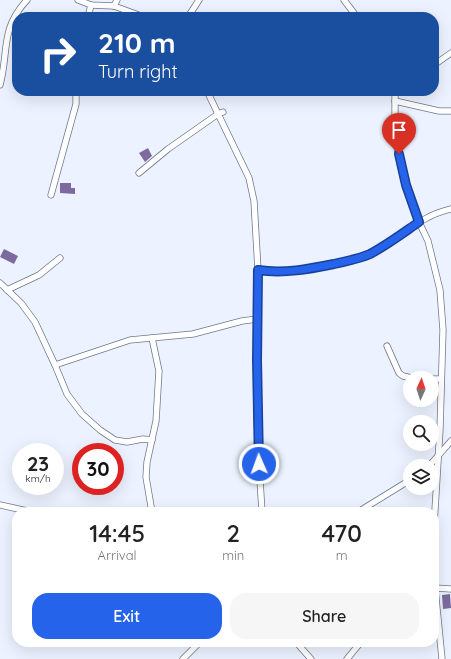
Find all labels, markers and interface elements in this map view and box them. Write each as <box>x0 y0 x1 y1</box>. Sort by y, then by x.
text: 210 m <box>98 25 176 60</box>
icon: right <box>32 28 84 80</box>
text: Turn right <box>98 60 178 83</box>
pin <box>382 113 416 154</box>
icon: arrive <box>388 119 410 141</box>
north arrow <box>403 371 439 407</box>
map controls <box>403 371 439 495</box>
button: search <box>403 415 439 451</box>
speed limit sign: 30 <box>72 443 124 495</box>
position arrow <box>238 443 280 485</box>
text: 23 <box>27 451 49 476</box>
button: layers <box>403 459 439 495</box>
text: km/h <box>25 472 51 485</box>
text: 14:45 <box>89 518 145 548</box>
text: 2 <box>226 518 240 548</box>
text: 470 <box>321 518 362 548</box>
text: Arrival <box>98 547 137 563</box>
text: min <box>222 547 244 563</box>
text: m <box>336 547 348 563</box>
button: Exit <box>32 593 222 639</box>
button: Share <box>230 593 419 639</box>

